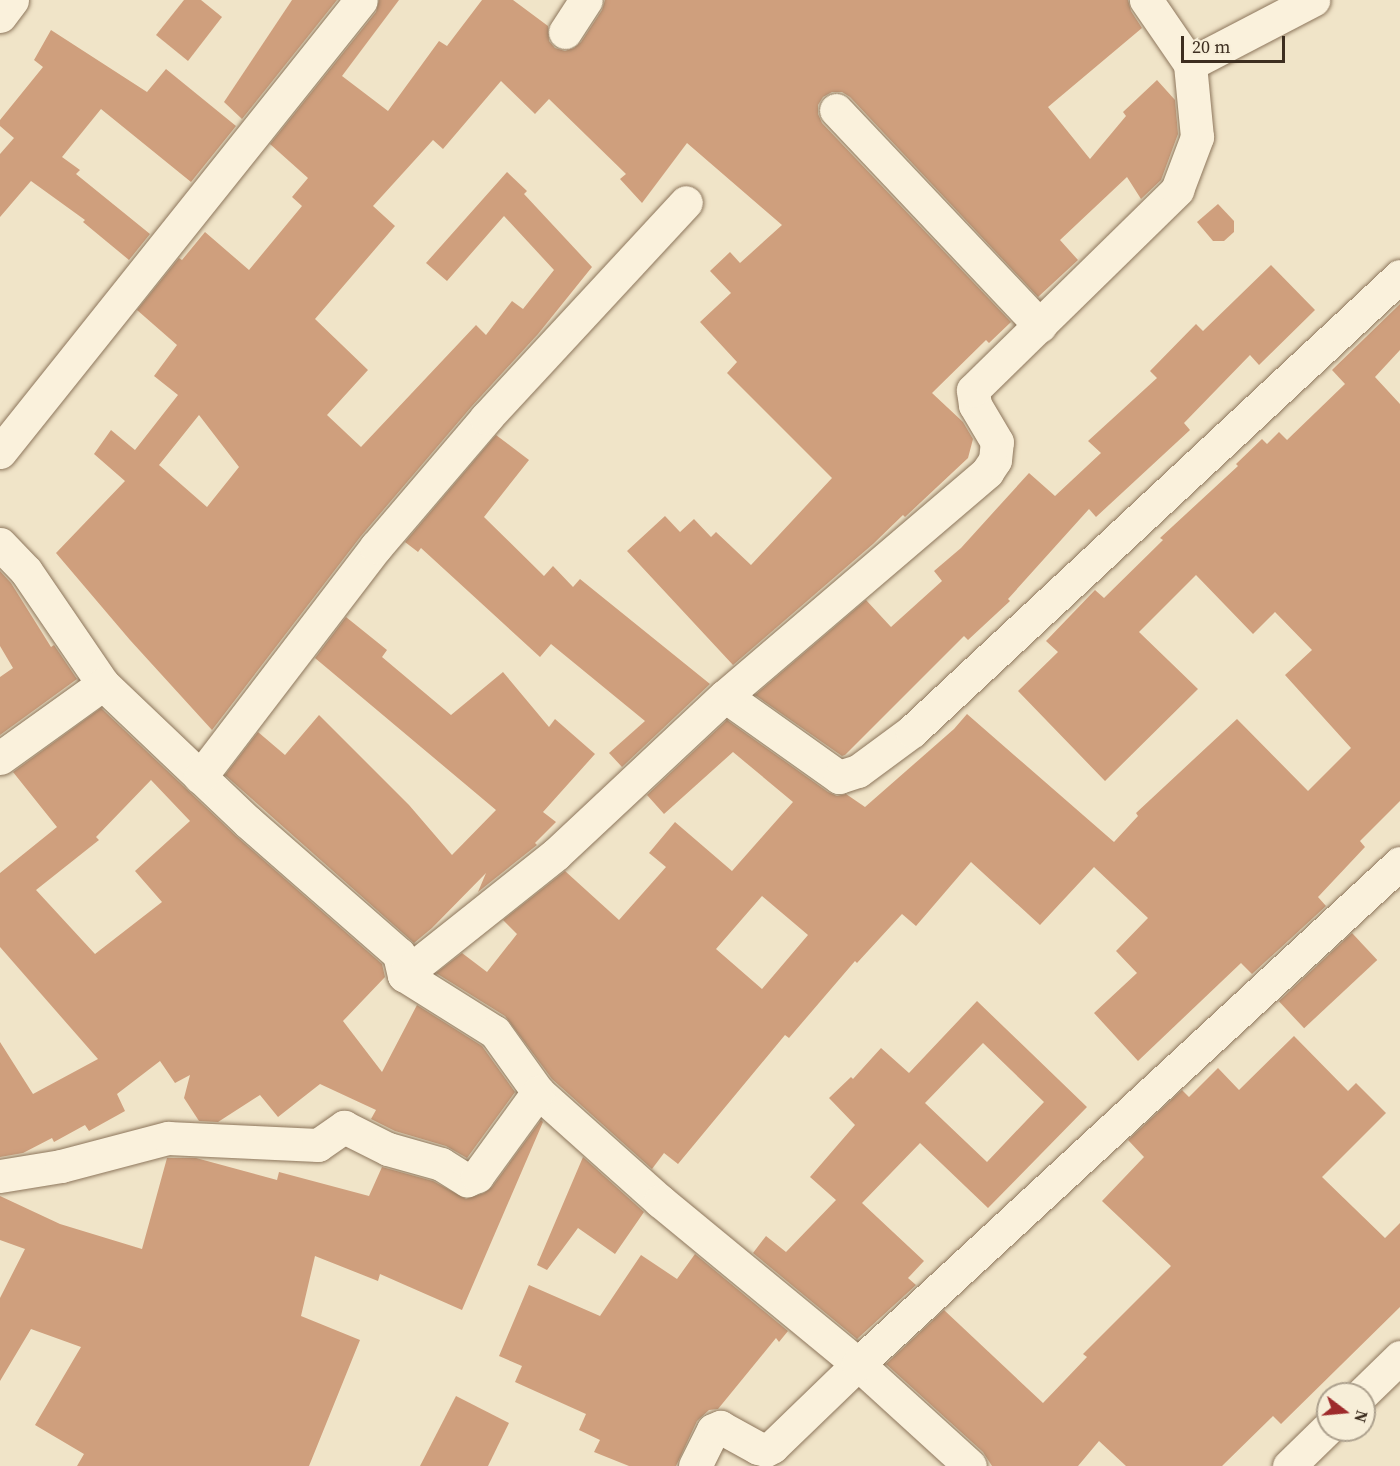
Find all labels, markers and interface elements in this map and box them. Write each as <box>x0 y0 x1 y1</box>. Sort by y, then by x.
scale bar <box>1184 24 1288 62</box>
text: 20 m <box>1192 34 1230 59</box>
north arrow <box>1316 1382 1376 1442</box>
text: N <box>1349 1408 1374 1425</box>

